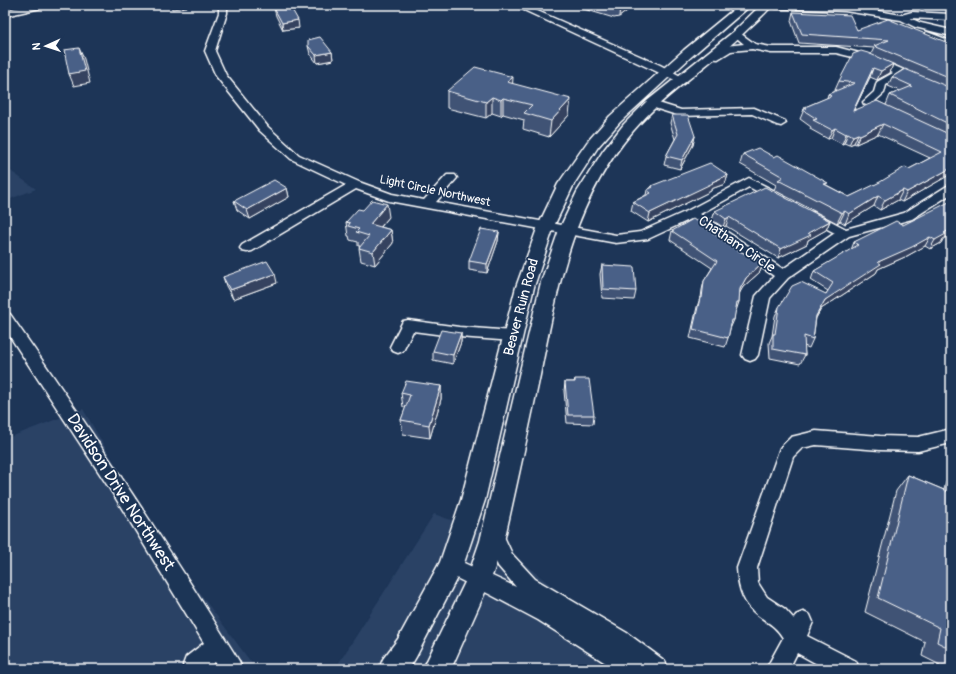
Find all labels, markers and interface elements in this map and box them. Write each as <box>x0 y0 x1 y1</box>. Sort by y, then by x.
north arrow <box>26 26 66 66</box>
text: N <box>30 42 43 51</box>
street label: Light Circle Northwest <box>378 172 492 210</box>
street label: Chatham Circle <box>695 212 779 276</box>
street label: Beaver Ruin Road <box>500 256 542 358</box>
street label: Davidson Drive Northwest <box>62 409 180 575</box>

